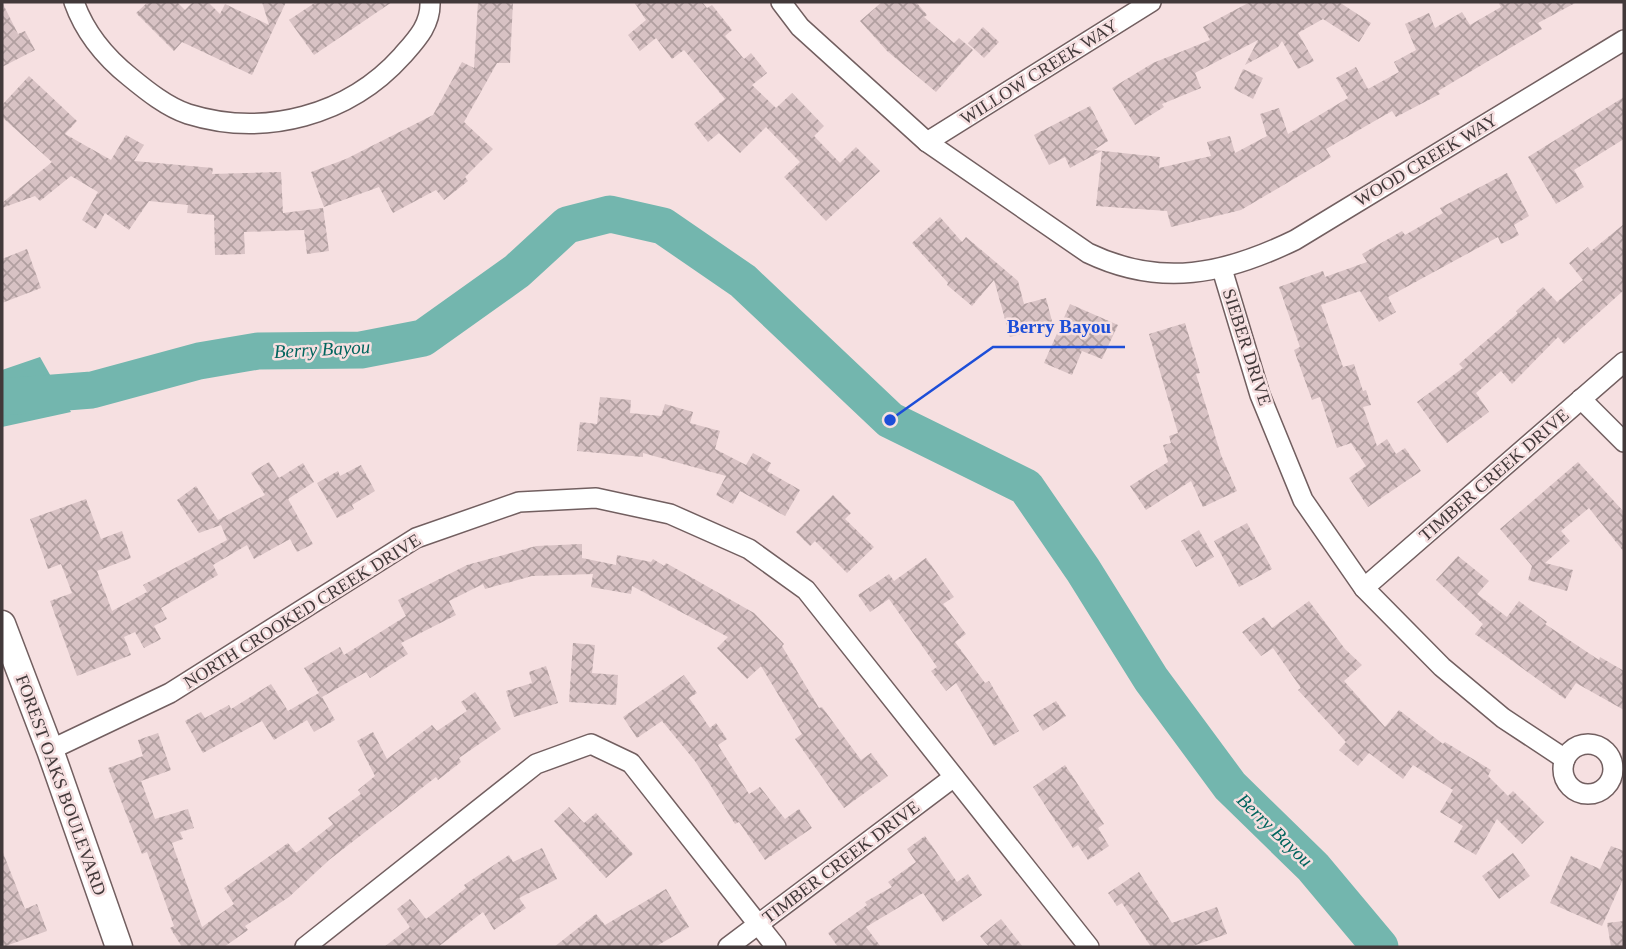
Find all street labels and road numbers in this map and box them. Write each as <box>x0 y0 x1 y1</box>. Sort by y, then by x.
street label: WILLOW CREEK WAY <box>957 15 1121 129</box>
street label: WOOD CREEK WAY <box>1351 109 1501 211</box>
street label: SIEBER DRIVE <box>1219 286 1275 408</box>
street label: TIMBER CREEK DRIVE <box>1415 405 1573 545</box>
street label: NORTH CROOKED CREEK DRIVE <box>180 530 424 692</box>
street label: FOREST OAKS BOULEVARD <box>12 672 110 898</box>
street label: TIMBER CREEK DRIVE <box>759 797 923 927</box>

